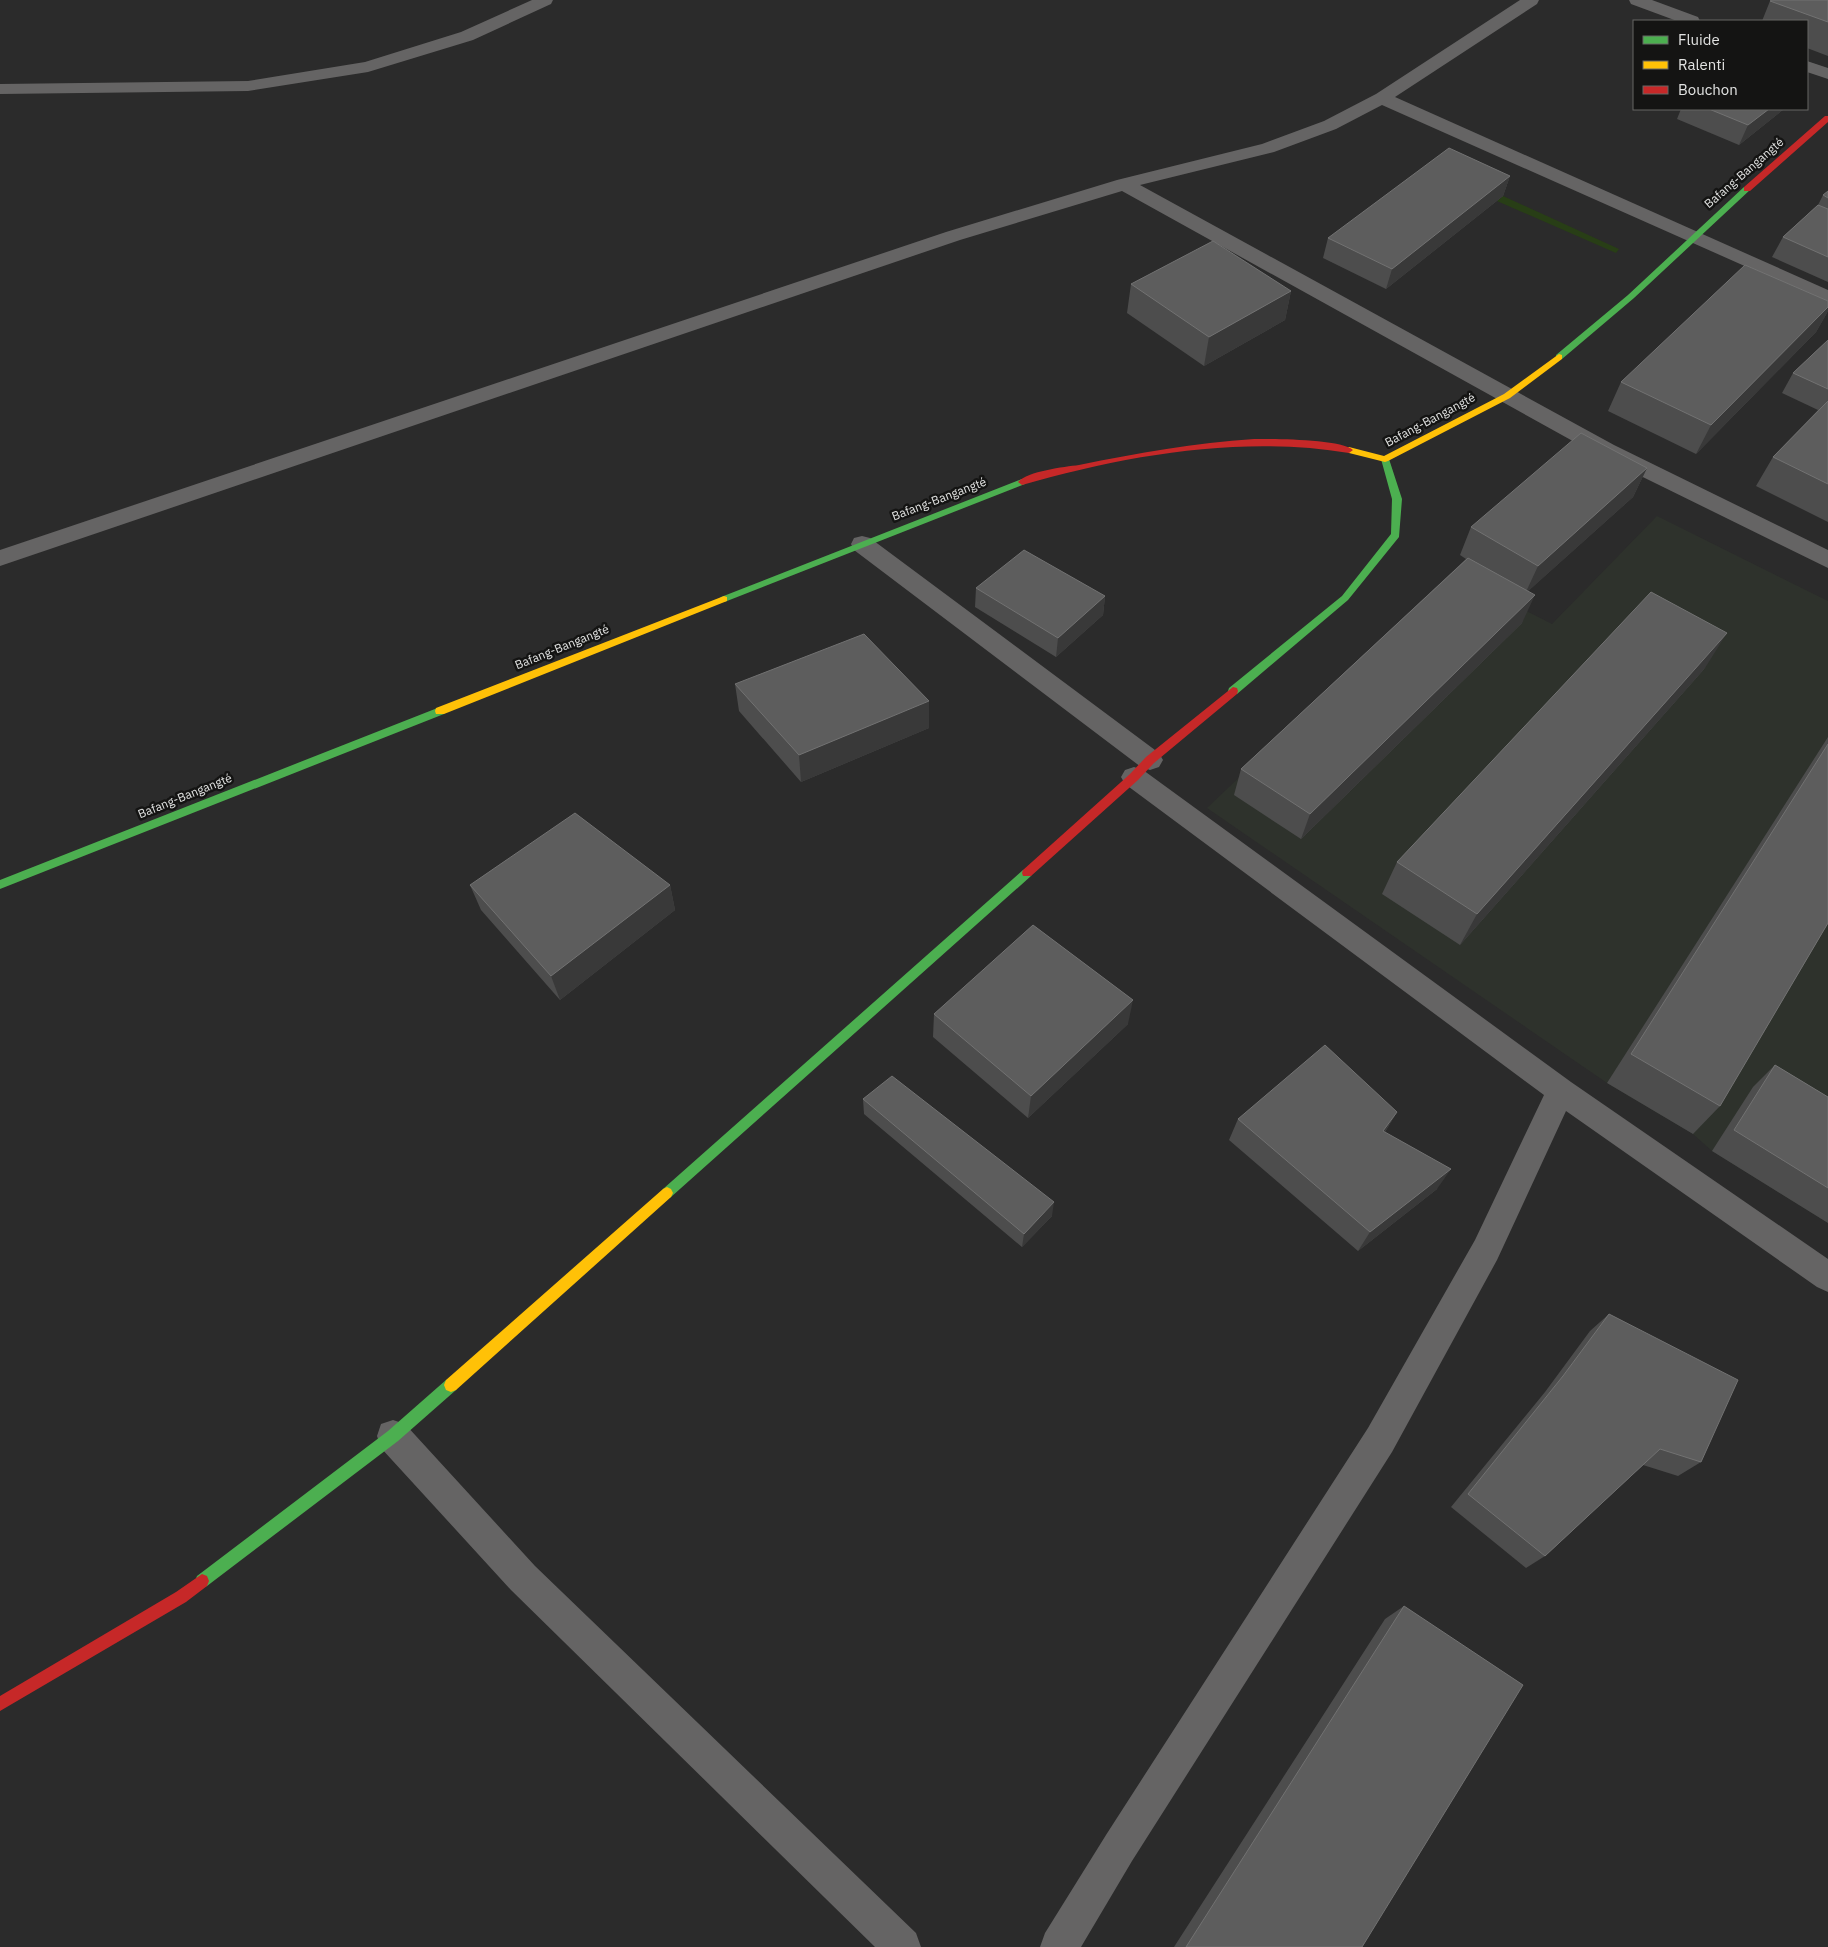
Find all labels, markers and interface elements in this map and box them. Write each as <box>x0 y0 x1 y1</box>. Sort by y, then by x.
legend <box>1633 20 1808 110</box>
text: Fluide <box>1678 30 1720 49</box>
text: Ralenti <box>1678 55 1725 74</box>
text: Bouchon <box>1678 80 1738 99</box>
street label: Bafang-Bangangté <box>1701 134 1787 211</box>
street label: Bafang-Bangangté <box>1382 389 1478 450</box>
street label: Bafang-Bangangté <box>889 473 989 523</box>
street label: Bafang-Bangangté <box>513 621 611 672</box>
street label: Bafang-Bangangté <box>136 770 234 821</box>

